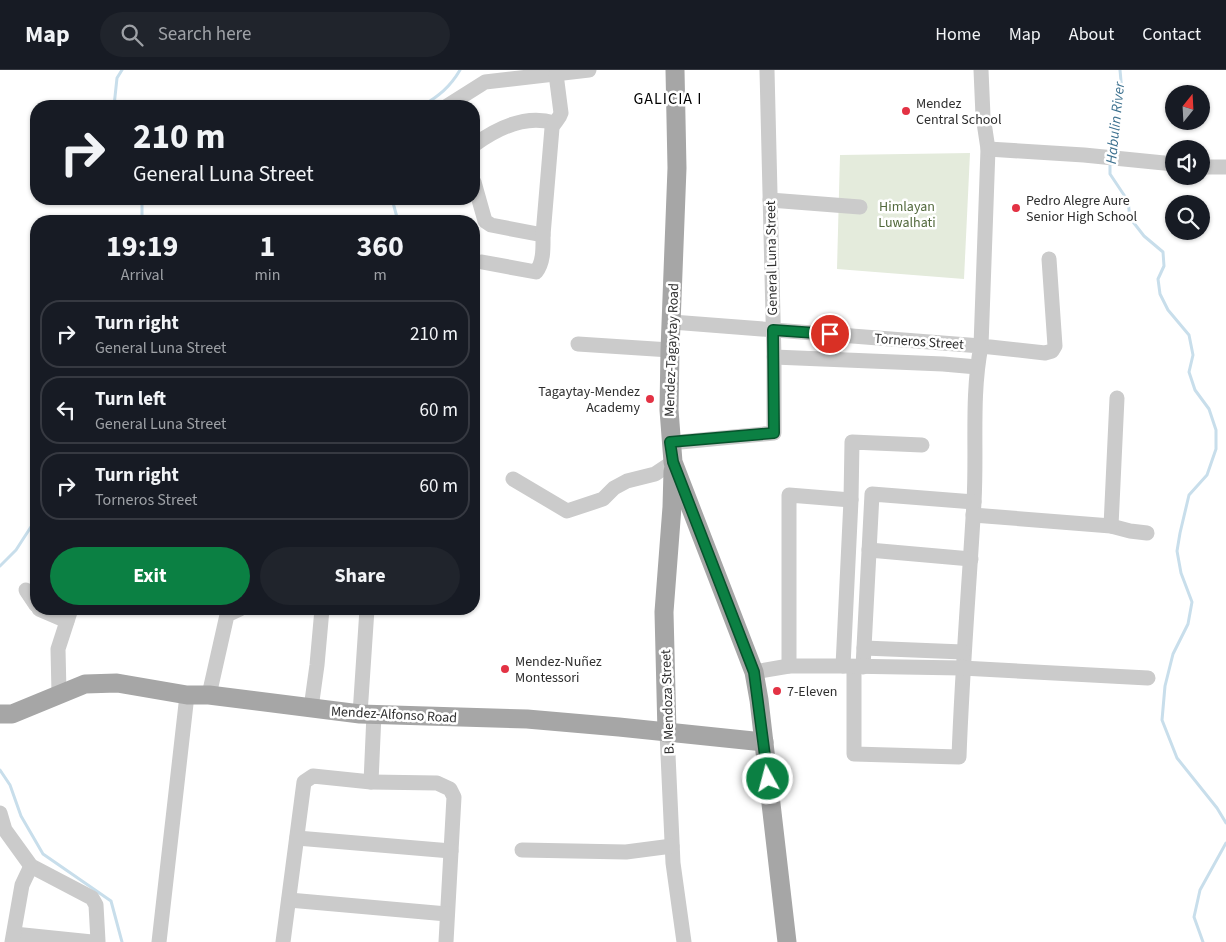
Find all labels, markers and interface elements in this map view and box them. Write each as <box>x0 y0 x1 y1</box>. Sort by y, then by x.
search box <box>100 12 450 57</box>
text: Map <box>25 17 70 52</box>
icon: search <box>118 21 146 49</box>
text: Search here <box>158 21 251 48</box>
text: Home <box>935 22 981 47</box>
text: Map <box>1009 22 1041 47</box>
text: About <box>1069 22 1114 47</box>
text: Contact <box>1142 22 1201 47</box>
water label: Habulin River <box>1101 80 1130 165</box>
north arrow <box>1165 85 1210 130</box>
map controls <box>1165 85 1210 240</box>
district label: GALICIA I <box>634 88 702 110</box>
place label: Mendez Central School <box>916 94 1002 130</box>
marker: Mendez Central School <box>900 105 912 117</box>
text: 210 m <box>133 112 225 162</box>
icon: right <box>50 120 115 185</box>
button: sound <box>1165 140 1210 185</box>
text: General Luna Street <box>133 158 314 190</box>
place label: Pedro Alegre Aure Senior High School <box>1026 191 1137 227</box>
button: search <box>1165 195 1210 240</box>
park label: Himlayan Luwalhati <box>878 197 936 233</box>
street label: General Luna Street <box>761 200 783 316</box>
marker: Pedro Alegre Aure Senior High School <box>1010 202 1022 214</box>
text: 19:19 <box>106 225 178 268</box>
text: 1 <box>259 225 275 268</box>
text: 360 <box>356 225 404 268</box>
text: Arrival <box>121 264 164 286</box>
text: min <box>254 264 280 286</box>
text: m <box>374 264 387 286</box>
street label: Mendez-Tagaytay Road <box>660 283 684 417</box>
text: Turn right <box>95 310 179 337</box>
pin <box>809 313 851 355</box>
icon: right <box>52 320 80 348</box>
icon: arrive <box>816 320 844 348</box>
text: 210 m <box>410 321 458 348</box>
street label: Torneros Street <box>874 329 965 355</box>
text: General Luna Street <box>95 337 226 359</box>
place label: Tagaytay-Mendez Academy <box>538 382 640 418</box>
text: Turn left <box>95 386 166 413</box>
marker: Tagaytay-Mendez Academy <box>644 393 656 405</box>
icon: left <box>52 396 80 424</box>
text: 60 m <box>420 397 458 424</box>
text: General Luna Street <box>95 413 226 435</box>
text: Turn right <box>95 462 179 489</box>
icon: right <box>52 472 80 500</box>
text: 60 m <box>420 473 458 500</box>
text: Torneros Street <box>95 489 197 511</box>
button: Exit <box>50 547 250 605</box>
button: Share <box>260 547 460 605</box>
street label: B. Mendoza Street <box>656 649 680 755</box>
place label: Mendez-Nuñez Montessori <box>515 652 602 688</box>
marker: Mendez-Nuñez Montessori <box>499 663 511 675</box>
place label: 7-Eleven <box>787 682 837 702</box>
marker: 7-Eleven <box>771 685 783 697</box>
street label: Mendez-Alfonso Road <box>330 702 458 728</box>
position arrow <box>741 752 793 804</box>

